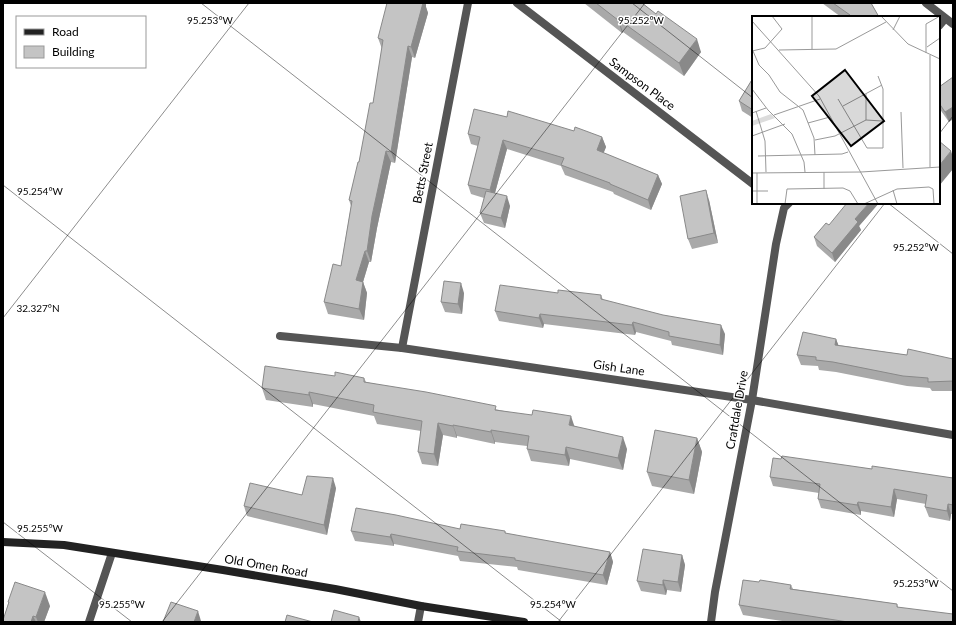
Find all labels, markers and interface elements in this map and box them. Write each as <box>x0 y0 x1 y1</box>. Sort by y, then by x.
text: 95.253°W <box>187 14 234 26</box>
text: 95.252°W <box>618 14 665 26</box>
legend <box>16 16 146 68</box>
inset map <box>752 16 940 204</box>
text: Road <box>52 24 79 39</box>
text: Building <box>52 44 95 59</box>
street label: Sampson Place <box>606 54 678 113</box>
street label: Betts Street <box>409 140 436 205</box>
text: 95.254°W <box>17 185 64 197</box>
text: 95.252°W <box>893 241 940 253</box>
text: 32.327°N <box>16 302 60 314</box>
street label: Gish Lane <box>592 356 646 379</box>
street label: Craftdale Drive <box>722 369 751 451</box>
text: 95.255°W <box>17 522 64 534</box>
street label: Old Omen Road <box>223 551 309 580</box>
text: 95.253°W <box>893 577 940 589</box>
text: 95.255°W <box>99 598 146 610</box>
text: 95.254°W <box>530 598 577 610</box>

